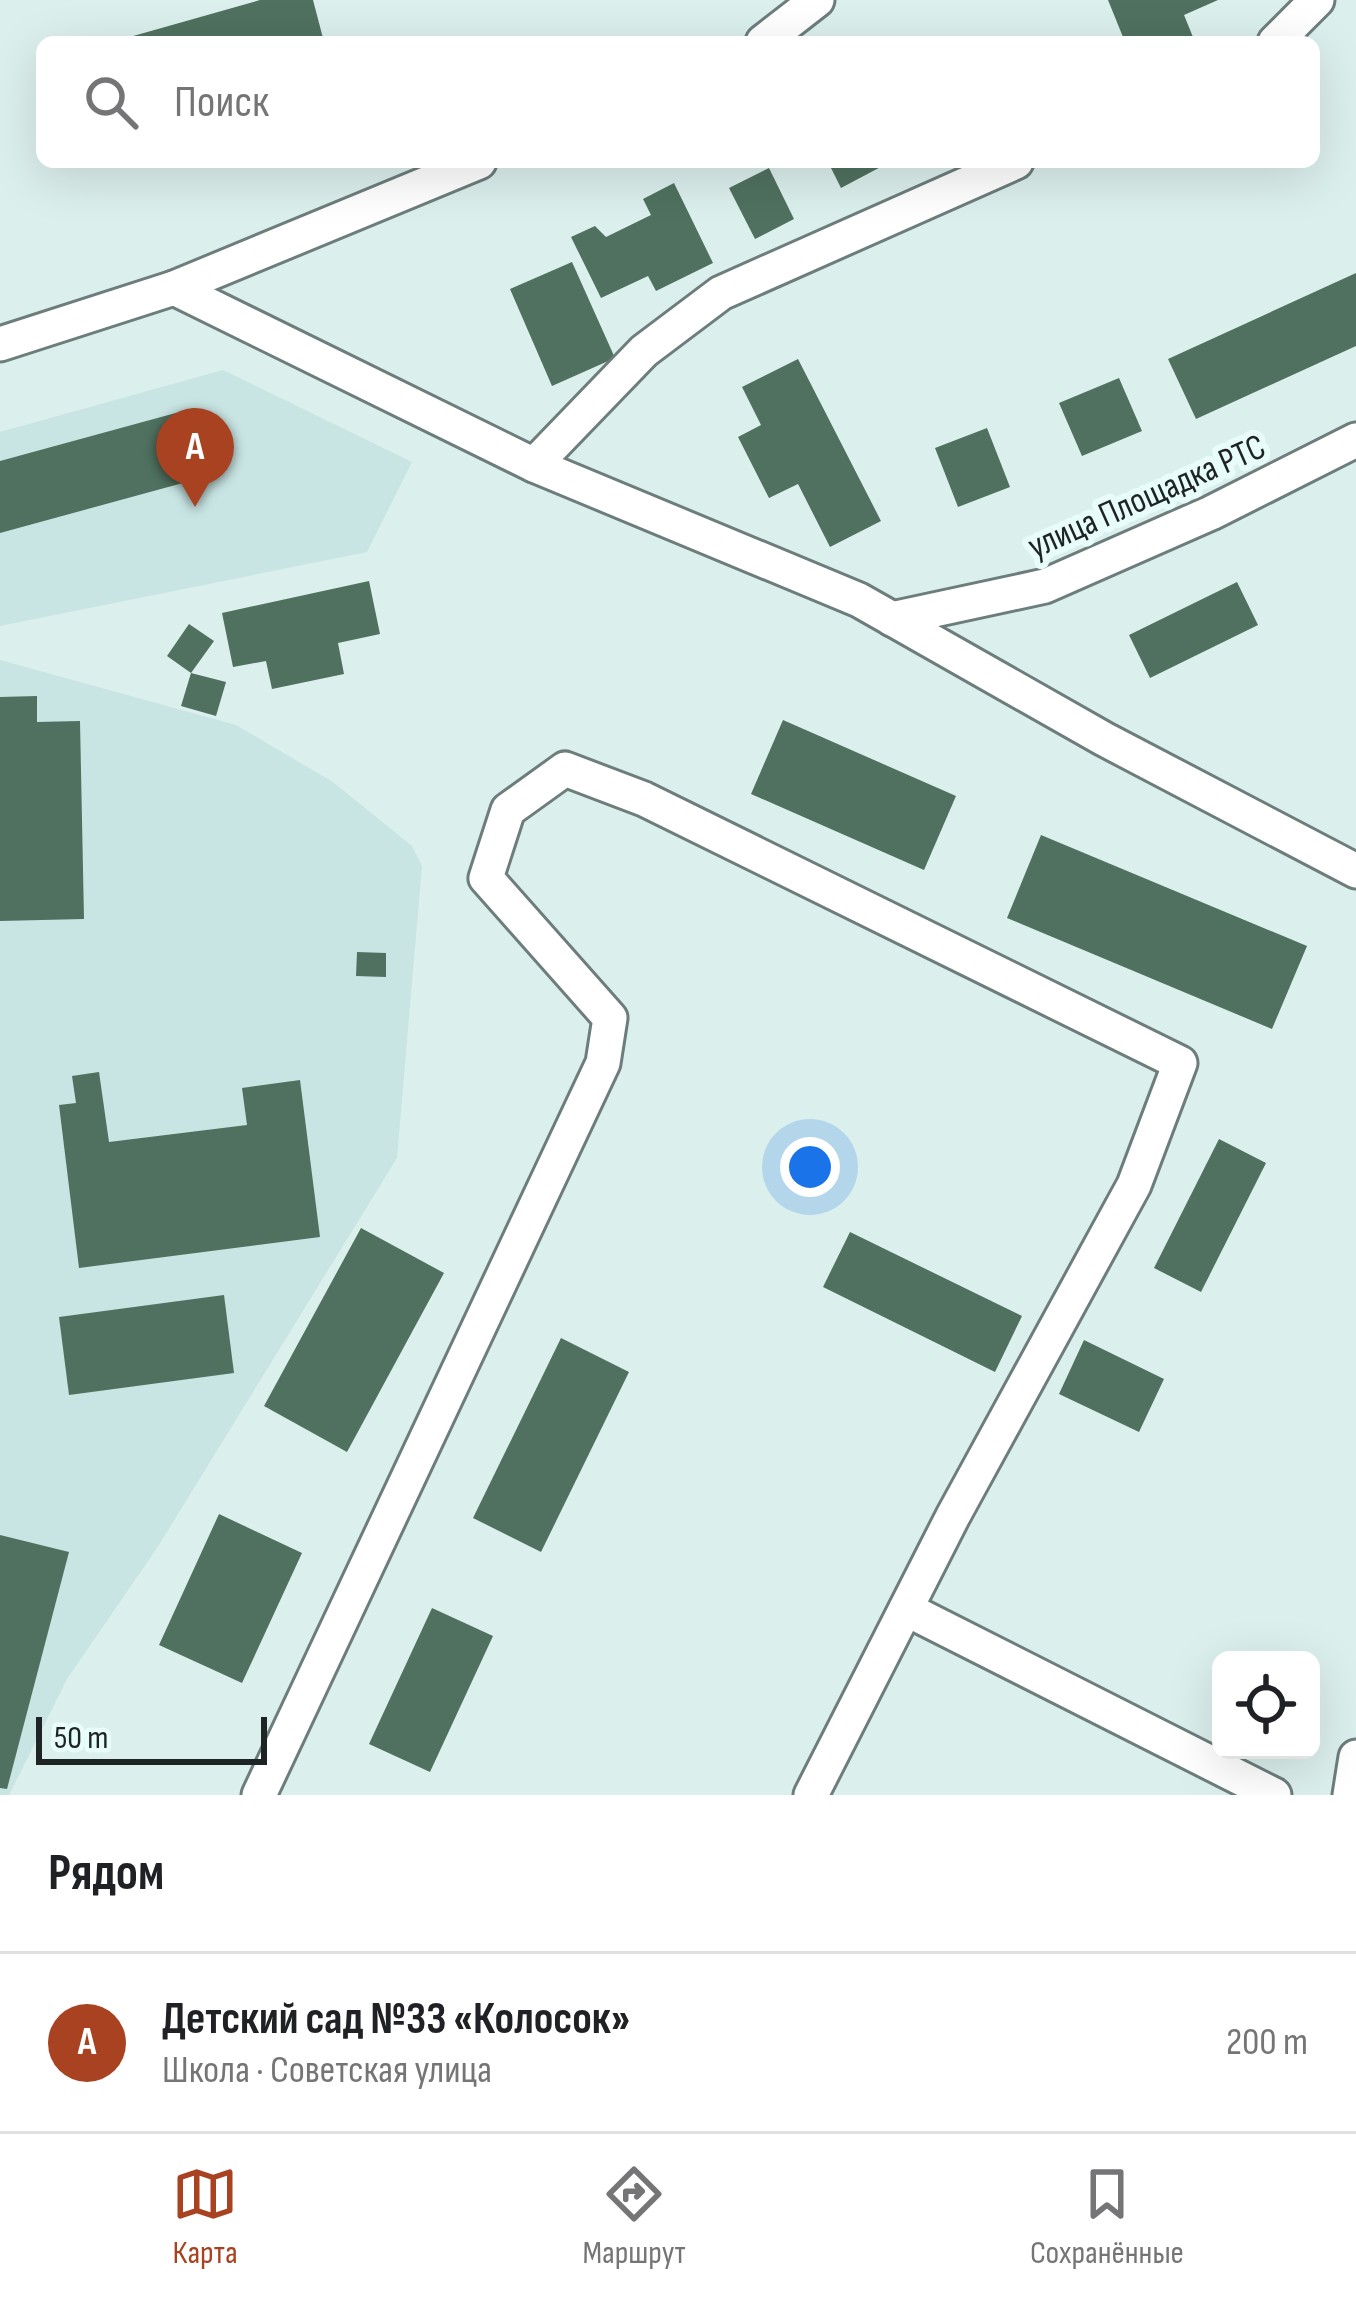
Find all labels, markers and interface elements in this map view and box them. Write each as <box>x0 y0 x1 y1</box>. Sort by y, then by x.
search box <box>36 36 1320 168</box>
icon: search <box>78 69 144 135</box>
text: Поиск <box>174 75 269 130</box>
pin: A <box>156 408 234 507</box>
street label: улица Площадка РТС <box>1022 426 1272 569</box>
your location <box>780 1137 840 1197</box>
map controls <box>1212 1651 1320 1759</box>
button: locate <box>1212 1651 1320 1759</box>
scale bar <box>36 1711 267 1764</box>
text: 50 m <box>54 1718 108 1758</box>
text: Рядом <box>48 1843 164 1904</box>
text: Детский сад №33 «Колосок» <box>162 1992 630 2047</box>
text: A <box>78 2019 96 2066</box>
text: 200 m <box>1226 2019 1308 2066</box>
text: Школа · Советская улица <box>162 2047 492 2094</box>
tab: Карта <box>172 2161 238 2273</box>
tab: Маршрут <box>582 2161 686 2273</box>
tab: Сохранённые <box>1030 2161 1184 2273</box>

